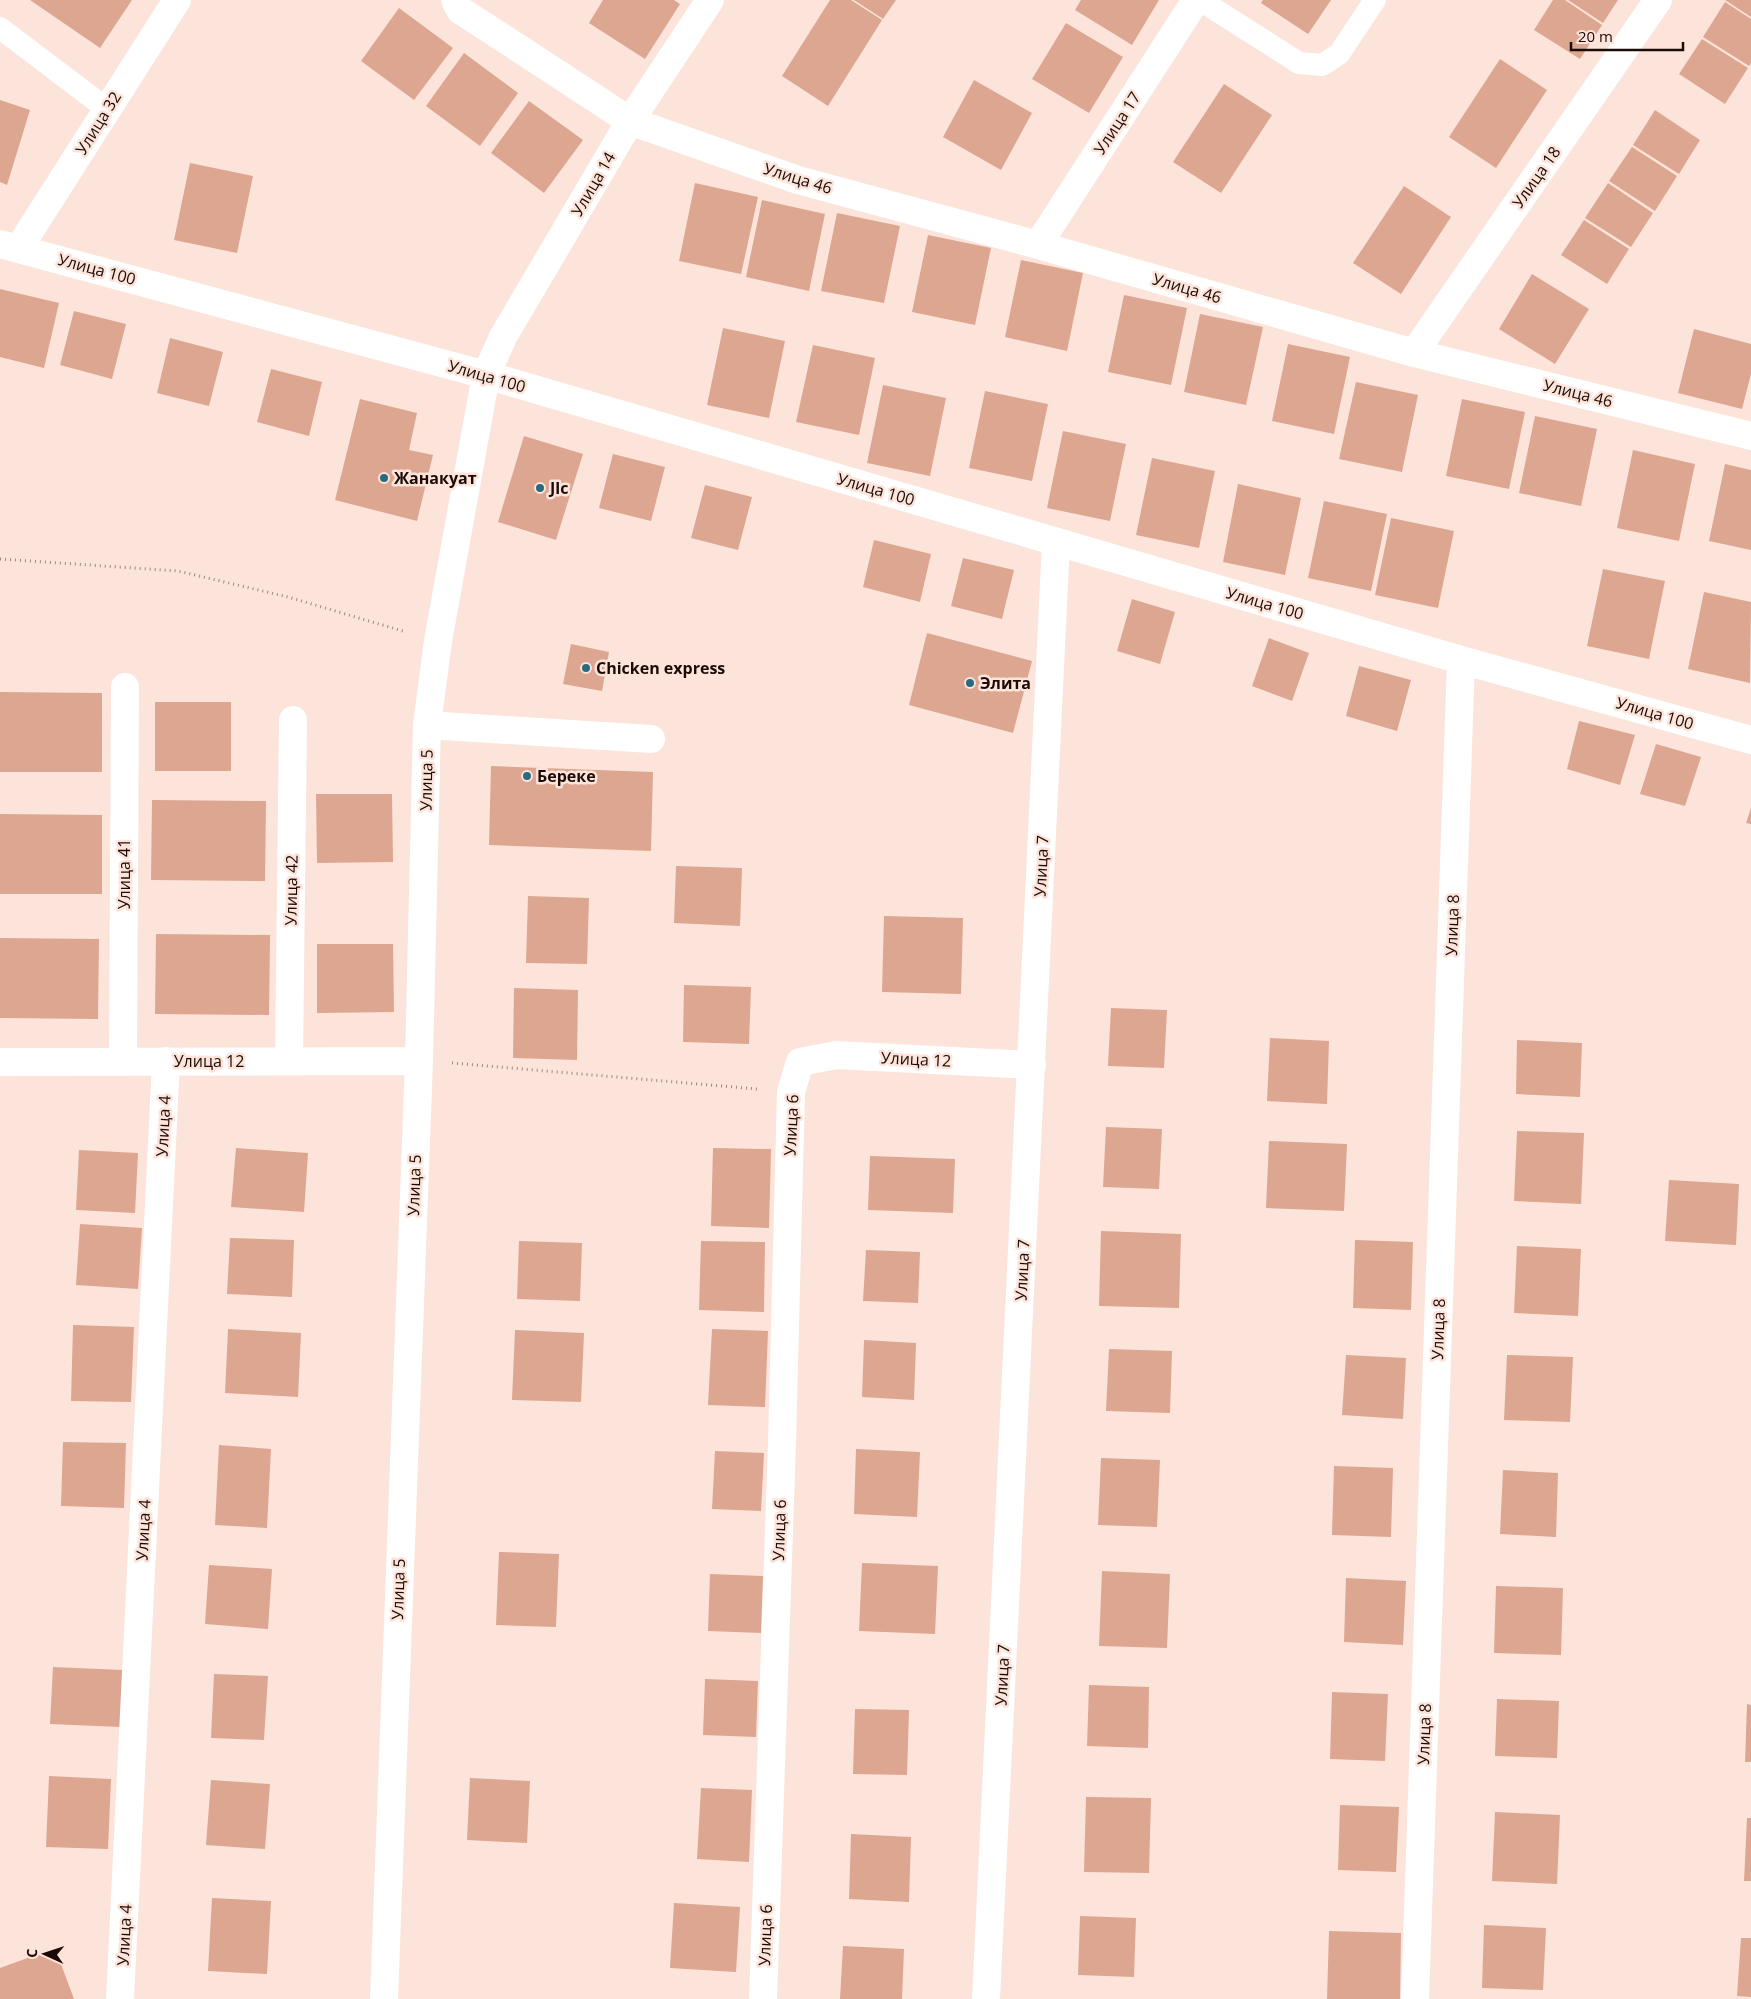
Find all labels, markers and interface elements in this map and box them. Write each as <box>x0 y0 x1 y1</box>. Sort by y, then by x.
scale bar <box>1571 20 1684 52</box>
text: 20 m <box>1578 26 1613 46</box>
street label: Улица 32 <box>70 87 126 159</box>
street label: Улица 17 <box>1089 87 1145 159</box>
street label: Улица 18 <box>1507 142 1565 212</box>
street label: Улица 14 <box>566 148 620 220</box>
street label: Улица 46 <box>761 157 835 199</box>
street label: Улица 100 <box>56 248 138 290</box>
street label: Улица 46 <box>1150 268 1224 308</box>
street label: Улица 100 <box>446 354 528 398</box>
street label: Улица 46 <box>1541 374 1615 412</box>
place label: Жанакуат <box>394 467 477 489</box>
street label: Улица 100 <box>835 467 917 511</box>
marker: Жанакуат <box>378 472 390 484</box>
place label: Jlc <box>548 477 568 499</box>
marker: Jlc <box>534 482 546 494</box>
street label: Улица 100 <box>1224 581 1306 625</box>
place label: Chicken express <box>596 657 725 679</box>
marker: Chicken express <box>580 662 592 674</box>
place label: Элита <box>980 672 1031 694</box>
marker: Элита <box>964 677 976 689</box>
street label: Улица 100 <box>1614 691 1696 735</box>
street label: Улица 5 <box>414 749 438 811</box>
place label: Береке <box>537 765 596 787</box>
marker: Береке <box>521 770 533 782</box>
street label: Улица 7 <box>1028 835 1054 897</box>
street label: Улица 41 <box>113 839 135 909</box>
street label: Улица 42 <box>279 855 303 925</box>
street label: Улица 8 <box>1440 894 1464 956</box>
street label: Улица 12 <box>880 1046 952 1072</box>
street label: Улица 12 <box>174 1050 244 1072</box>
street label: Улица 6 <box>778 1094 804 1156</box>
street label: Улица 4 <box>150 1095 176 1157</box>
street label: Улица 5 <box>402 1154 426 1216</box>
street label: Улица 7 <box>1009 1239 1035 1301</box>
street label: Улица 8 <box>1426 1298 1450 1360</box>
street label: Улица 4 <box>130 1499 156 1561</box>
street label: Улица 6 <box>767 1499 791 1561</box>
street label: Улица 5 <box>386 1558 410 1620</box>
street label: Улица 7 <box>989 1644 1015 1706</box>
street label: Улица 8 <box>1412 1703 1436 1765</box>
street label: Улица 4 <box>111 1904 137 1966</box>
street label: Улица 6 <box>753 1904 777 1966</box>
north arrow <box>20 1929 70 1979</box>
text: С <box>22 1948 41 1958</box>

